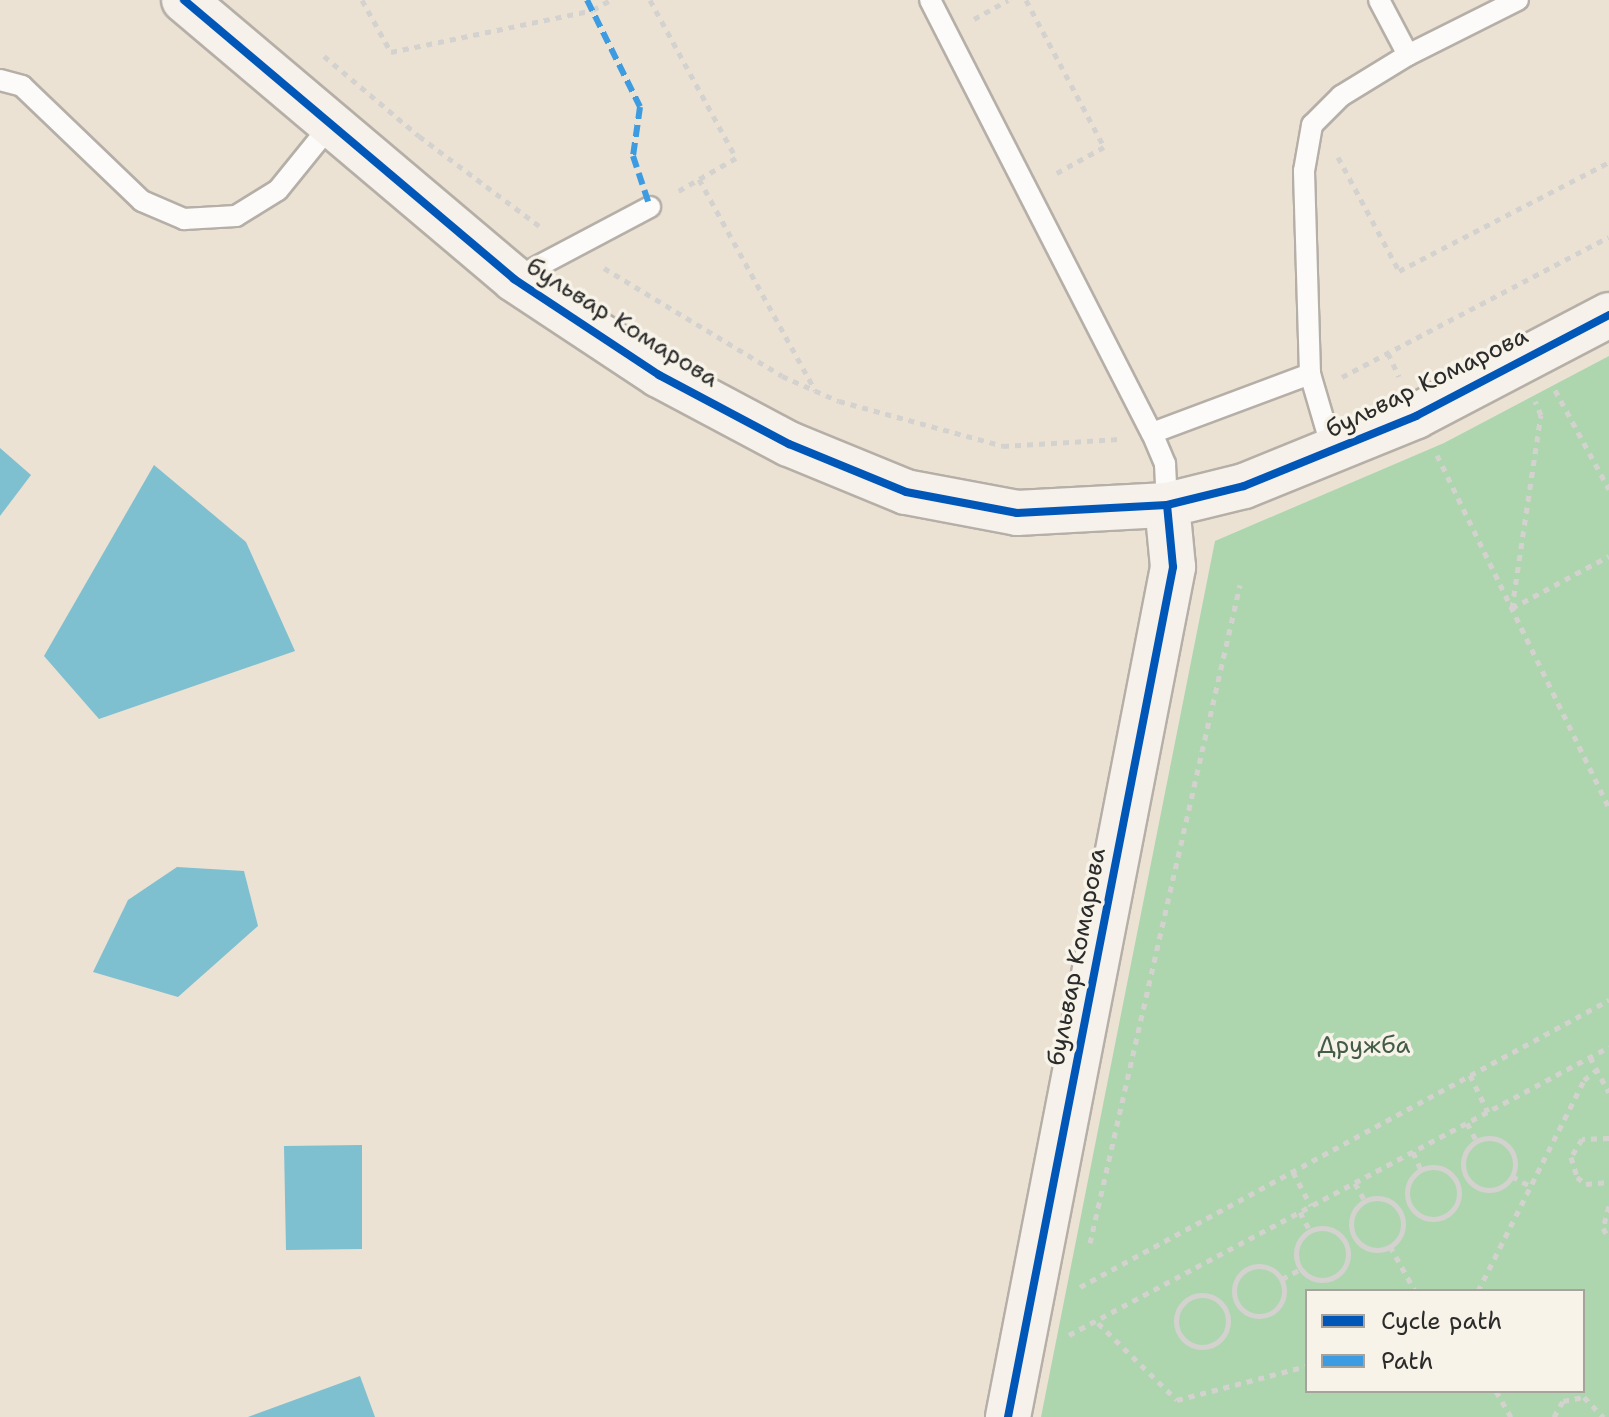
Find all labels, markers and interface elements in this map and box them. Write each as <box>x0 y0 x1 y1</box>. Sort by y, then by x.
street label: бульвар Комарова <box>520 252 724 394</box>
street label: бульвар Комарова <box>1321 322 1533 444</box>
street label: бульвар Комарова <box>1042 846 1112 1068</box>
park label: Дружба <box>1318 1032 1410 1060</box>
legend <box>1305 1289 1585 1393</box>
text: Cycle path <box>1381 1305 1502 1337</box>
text: Path <box>1381 1345 1433 1377</box>

